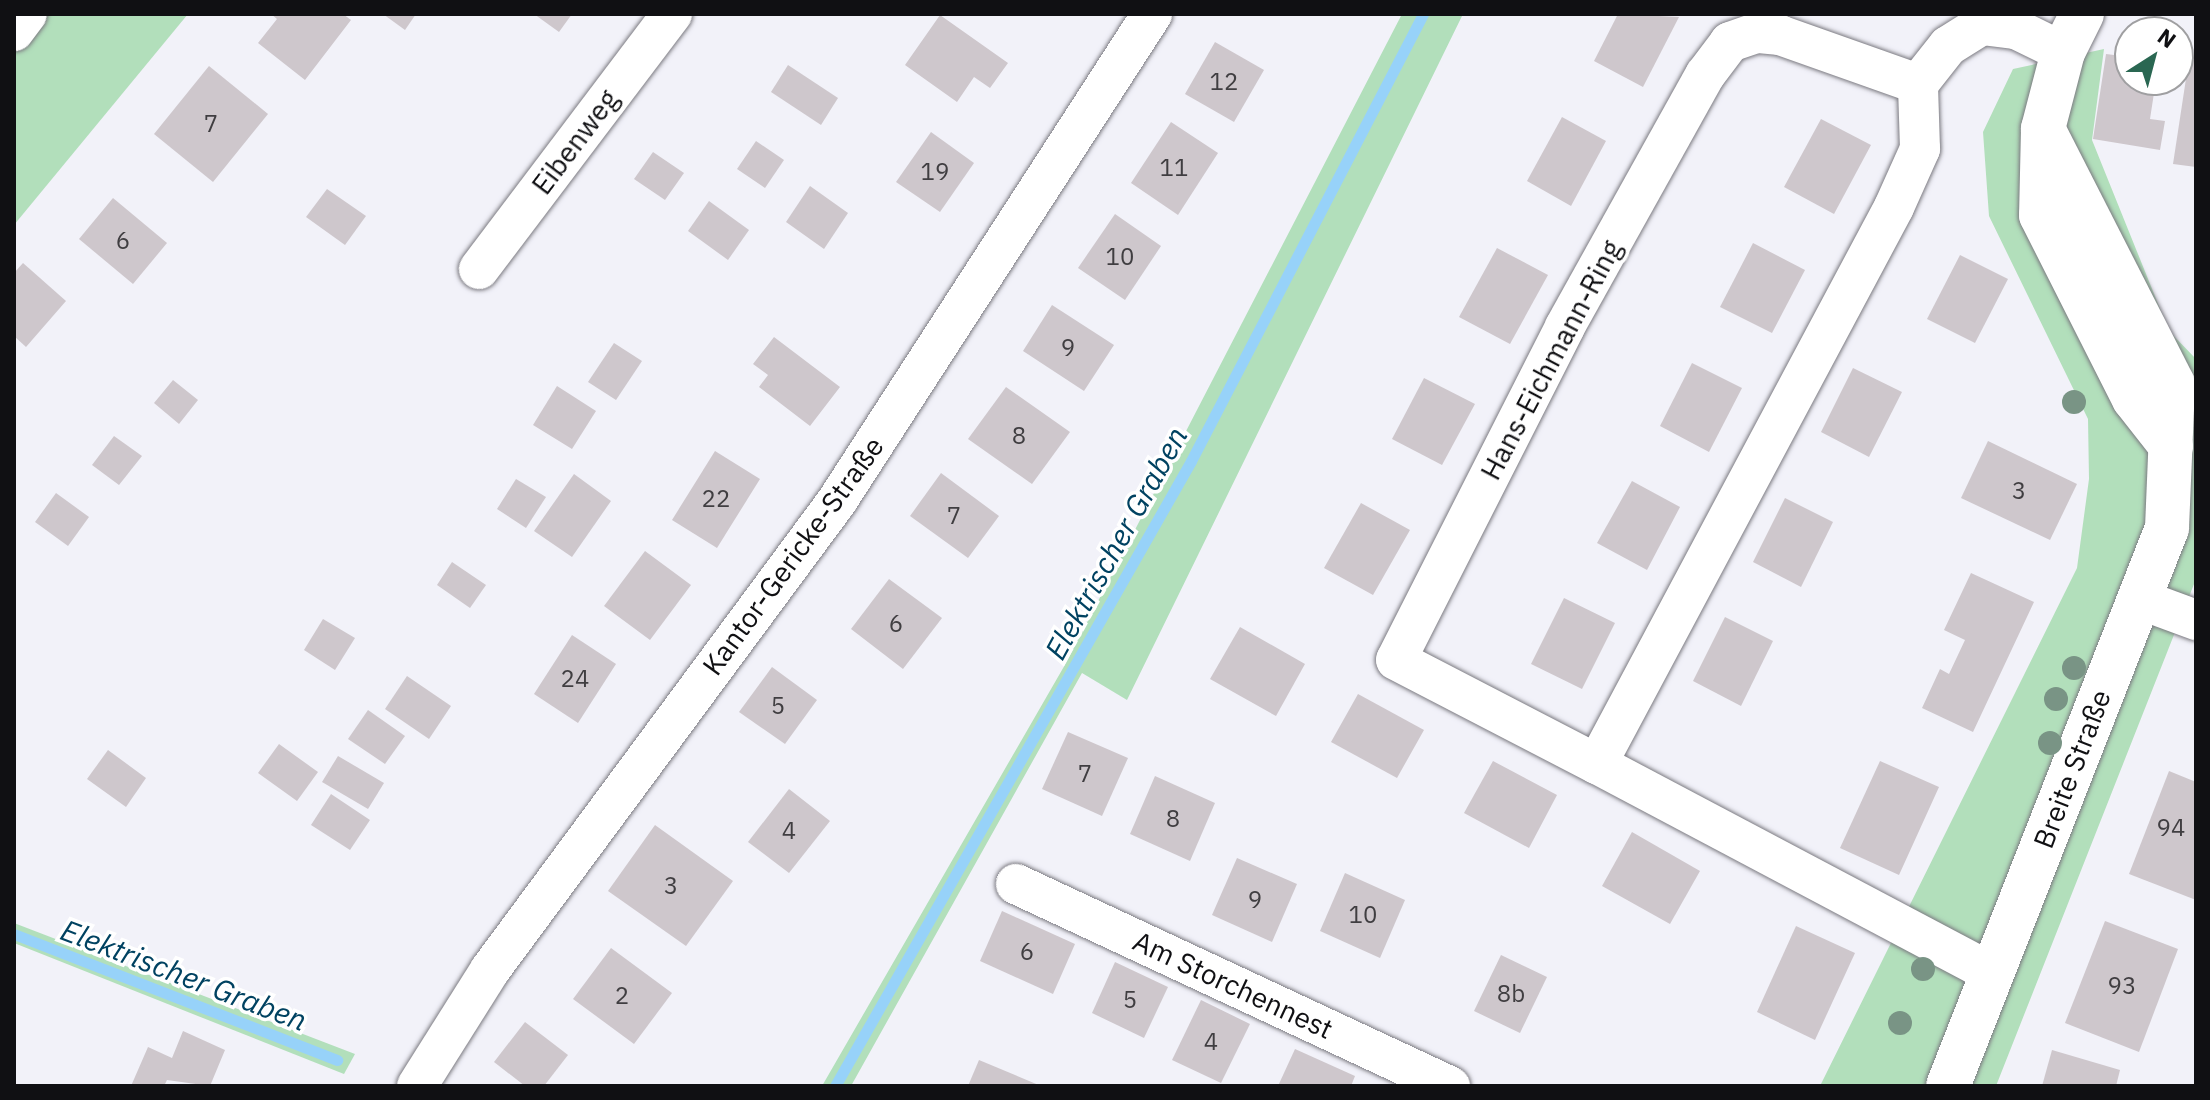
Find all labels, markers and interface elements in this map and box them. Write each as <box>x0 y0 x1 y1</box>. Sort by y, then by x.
north arrow <box>2114 16 2194 96</box>
text: N <box>2152 21 2182 54</box>
house number: 12 <box>1210 68 1238 96</box>
street label: Eibenweg <box>525 83 625 201</box>
house number: 7 <box>204 110 218 138</box>
house number: 11 <box>1160 154 1188 182</box>
house number: 19 <box>921 158 949 186</box>
house number: 6 <box>116 227 130 255</box>
street label: Hans-Eichmann-Ring <box>1474 234 1628 486</box>
house number: 10 <box>1106 243 1134 271</box>
house number: 9 <box>1061 334 1075 362</box>
water label: Elektrischer Graben <box>1037 420 1195 666</box>
house number: 8 <box>1012 422 1026 450</box>
street label: Kantor-Gericke-Straße <box>695 430 891 682</box>
house number: 3 <box>2012 477 2026 505</box>
house number: 22 <box>702 485 730 513</box>
house number: 7 <box>947 502 961 530</box>
house number: 6 <box>889 610 903 638</box>
house number: 24 <box>561 665 589 693</box>
street label: Breite Straße <box>2026 685 2118 853</box>
house number: 5 <box>771 692 785 720</box>
house number: 7 <box>1078 760 1092 788</box>
house number: 8 <box>1166 805 1180 833</box>
house number: 94 <box>2157 814 2185 842</box>
house number: 4 <box>782 817 796 845</box>
house number: 3 <box>664 872 678 900</box>
house number: 9 <box>1248 886 1262 914</box>
house number: 10 <box>1349 901 1377 929</box>
water label: Elektrischer Graben <box>56 912 312 1038</box>
street label: Am Storchennest <box>1128 924 1338 1046</box>
house number: 6 <box>1020 938 1034 966</box>
house number: 93 <box>2108 972 2136 1000</box>
house number: 8b <box>1497 980 1525 1008</box>
house number: 2 <box>615 982 629 1010</box>
house number: 5 <box>1123 986 1137 1014</box>
house number: 4 <box>1204 1028 1218 1056</box>

